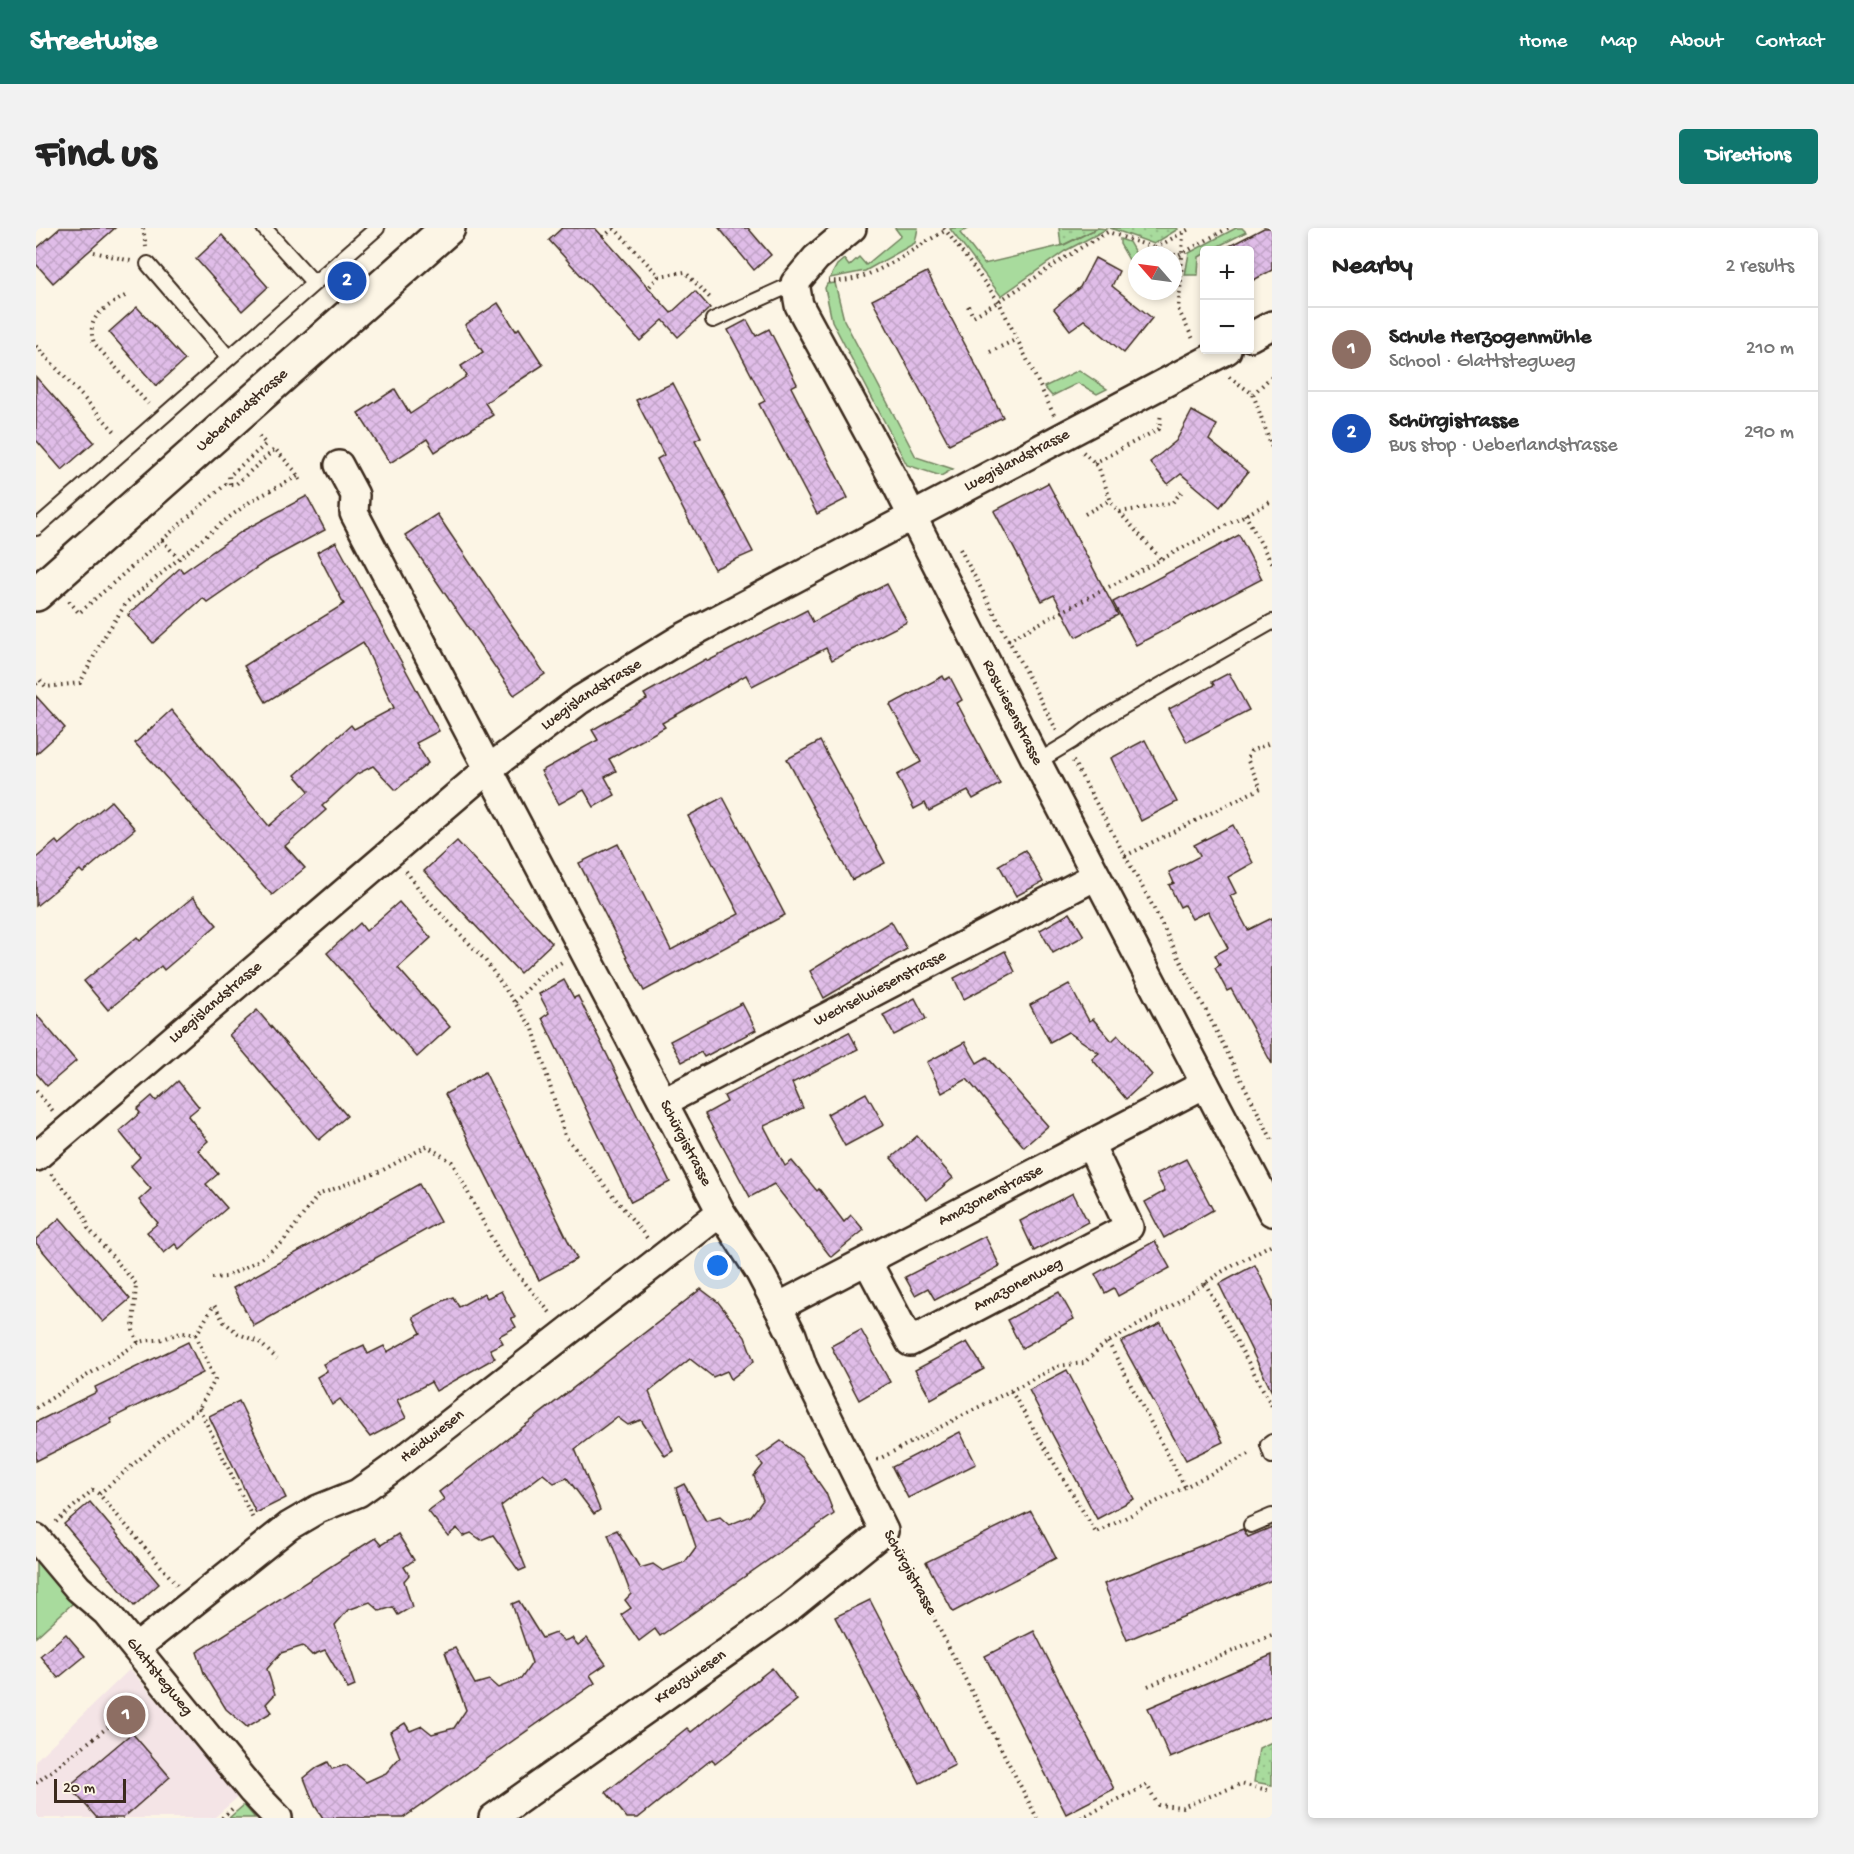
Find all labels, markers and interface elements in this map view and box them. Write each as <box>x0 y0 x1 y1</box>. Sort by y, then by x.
text: Streetwise <box>30 26 157 59</box>
text: Home <box>1519 30 1567 55</box>
text: Map <box>1600 30 1637 55</box>
text: About <box>1670 30 1723 55</box>
text: Contact <box>1756 30 1824 55</box>
button: Directions <box>1679 129 1818 184</box>
text: Find us <box>36 132 156 181</box>
north arrow <box>1128 246 1182 300</box>
map controls <box>1200 246 1254 354</box>
button: + <box>1200 246 1254 300</box>
text: Nearby <box>1332 252 1413 283</box>
text: 2 results <box>1725 256 1794 279</box>
pin: 2 <box>328 259 366 304</box>
button: − <box>1200 300 1254 354</box>
text: Schule Herzogenmühle <box>1389 325 1591 351</box>
text: 1 <box>1347 338 1356 361</box>
text: 210 m <box>1746 338 1794 361</box>
text: School · Glattstegweg <box>1389 351 1576 374</box>
street label: Ueberlandstrasse <box>193 364 293 456</box>
text: Schürgistrasse <box>1389 409 1519 435</box>
text: 2 <box>1347 422 1356 445</box>
text: 290 m <box>1744 422 1794 445</box>
street label: Luegislandstrasse <box>961 425 1074 497</box>
text: Bus stop · Ueberlandstrasse <box>1389 435 1618 458</box>
street label: Luegislandstrasse <box>538 655 646 735</box>
street label: Roswiesenstrasse <box>977 657 1047 769</box>
street label: Wechselwiesenstrasse <box>811 946 950 1031</box>
street label: Luegislandstrasse <box>165 957 267 1048</box>
street label: Schürgistrasse <box>655 1097 716 1190</box>
street label: Amazonenstrasse <box>935 1160 1047 1231</box>
your location <box>703 1251 732 1280</box>
street label: Amazonenweg <box>970 1254 1066 1316</box>
street label: Heidwiesen <box>397 1406 469 1468</box>
street label: Schürgistrasse <box>878 1527 941 1619</box>
street label: Glattstegweg <box>122 1634 196 1720</box>
street label: Kreuzwiesen <box>651 1646 731 1710</box>
pin: 1 <box>106 1692 146 1738</box>
scale bar <box>54 1776 126 1804</box>
text: 20 m <box>63 1780 95 1799</box>

